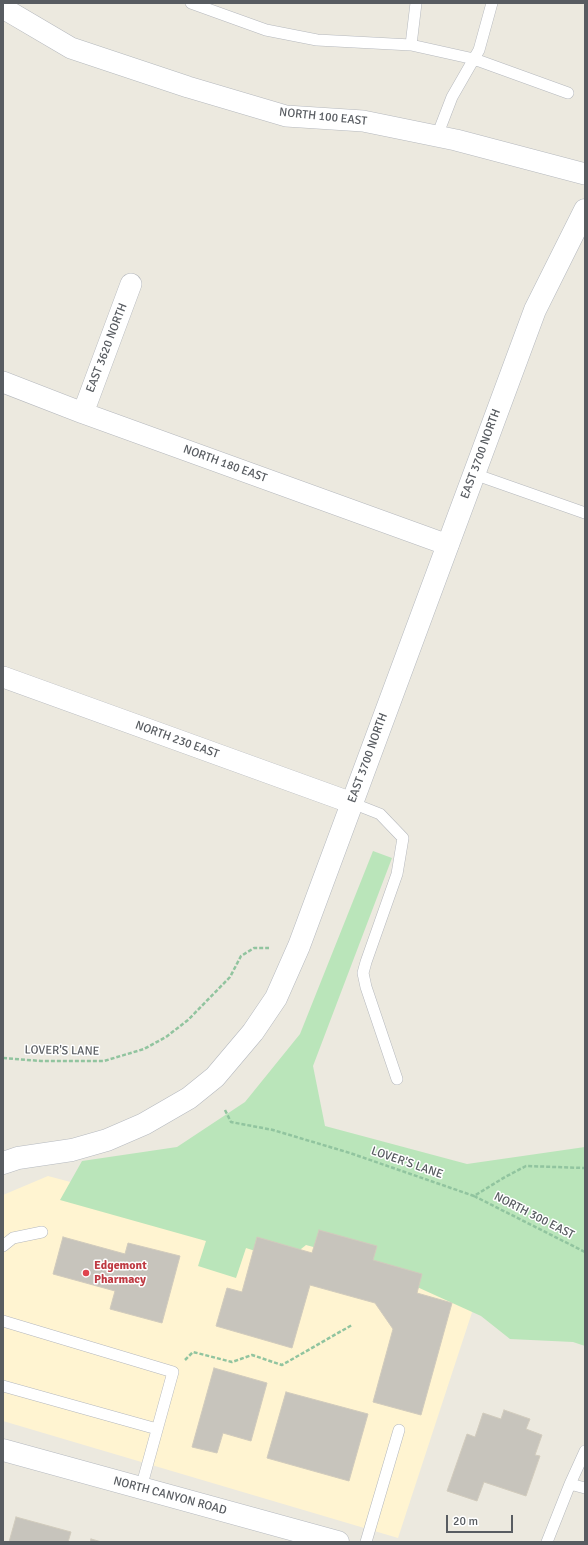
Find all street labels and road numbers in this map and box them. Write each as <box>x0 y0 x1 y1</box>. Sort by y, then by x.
street label: NORTH 100 EAST <box>278 105 368 129</box>
street label: EAST 3620 NORTH <box>83 301 131 395</box>
street label: EAST 3700 NORTH <box>458 407 504 501</box>
street label: NORTH 180 EAST <box>181 442 269 486</box>
street label: EAST 3700 NORTH <box>345 711 391 805</box>
street label: NORTH 230 EAST <box>133 718 221 762</box>
street label: LOVER'S LANE <box>24 1043 100 1059</box>
street label: LOVER'S LANE <box>369 1144 445 1182</box>
street label: NORTH 300 EAST <box>491 1190 577 1242</box>
street label: NORTH CANYON ROAD <box>112 1474 228 1518</box>

